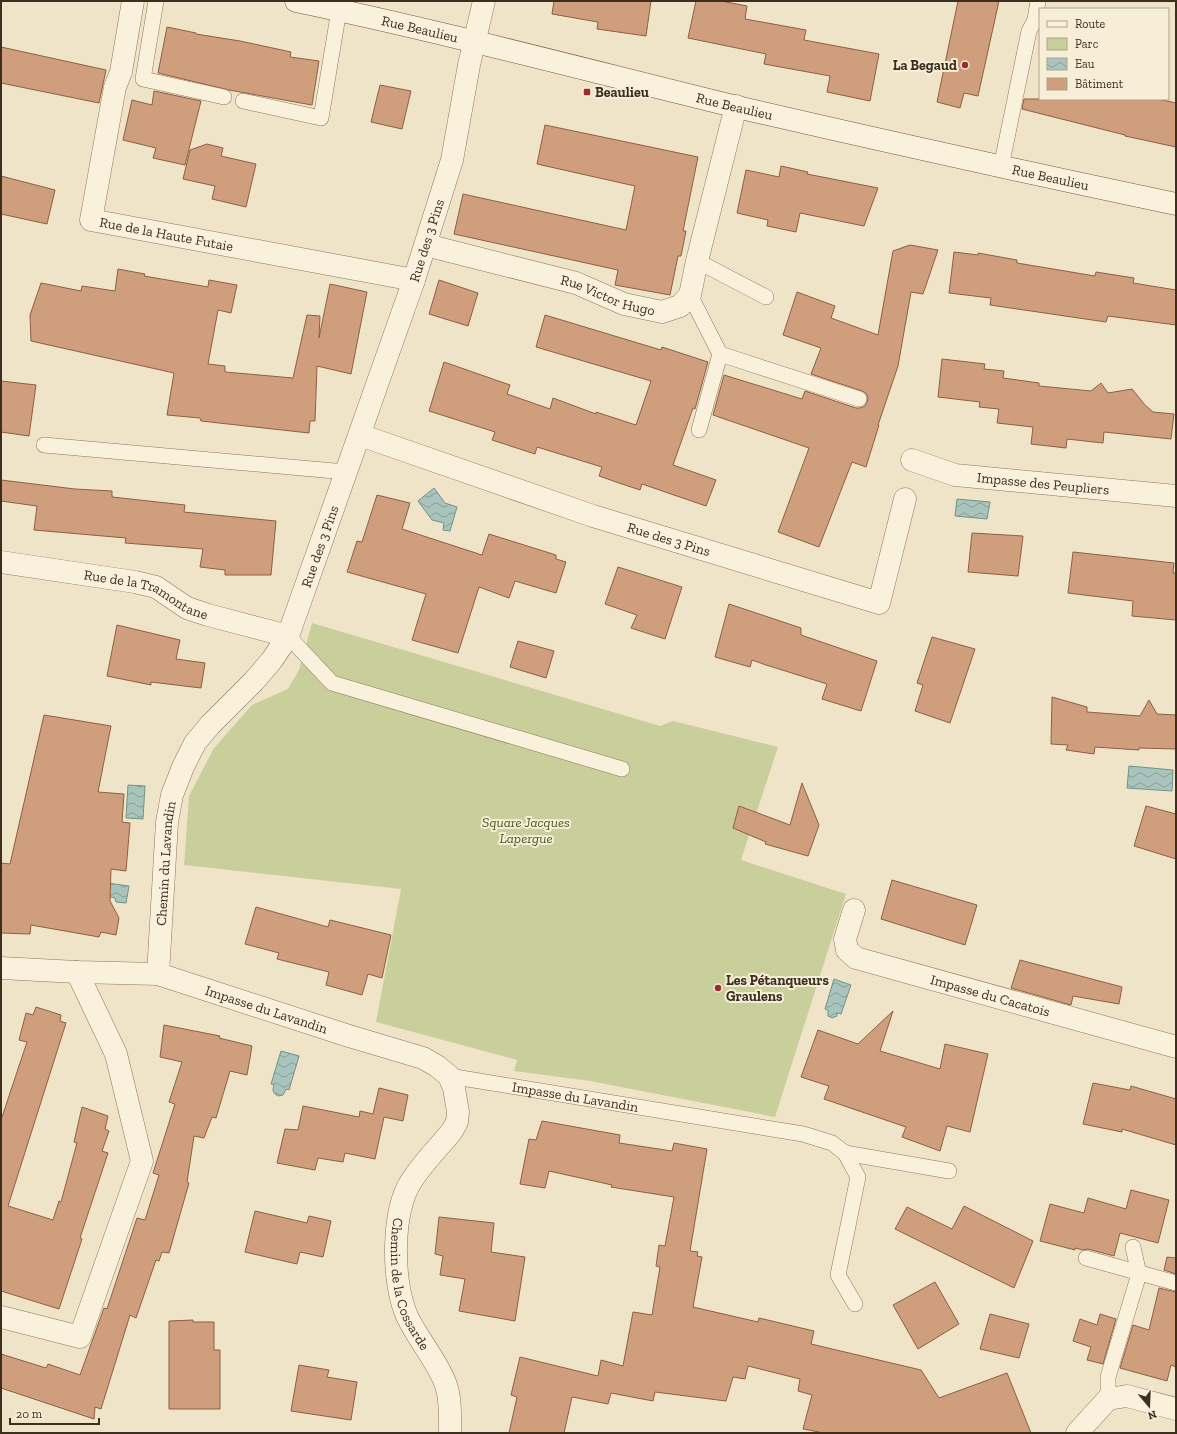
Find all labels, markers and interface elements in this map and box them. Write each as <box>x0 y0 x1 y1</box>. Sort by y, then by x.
legend <box>1039 8 1169 100</box>
street label: Rue Beaulieu <box>380 12 460 47</box>
text: Route <box>1075 17 1106 31</box>
text: Parc <box>1075 37 1099 51</box>
place label: La Begaud <box>893 57 957 74</box>
text: Eau <box>1075 57 1095 71</box>
marker: La Begaud <box>960 60 970 70</box>
text: Bâtiment <box>1075 77 1124 91</box>
place label: Beaulieu <box>595 84 649 101</box>
marker: Beaulieu <box>582 87 592 97</box>
street label: Rue Beaulieu <box>694 89 774 124</box>
street label: Rue Beaulieu <box>1011 161 1091 194</box>
street label: Rue des 3 Pins <box>406 197 448 284</box>
street label: Rue de la Haute Futaie <box>98 214 235 255</box>
street label: Rue Victor Hugo <box>559 271 656 319</box>
street label: Impasse des Peupliers <box>976 469 1110 499</box>
street label: Rue des 3 Pins <box>298 503 343 590</box>
street label: Rue des 3 Pins <box>625 519 712 560</box>
street label: Rue de la Tramontane <box>83 566 210 623</box>
street label: Chemin du Lavandin <box>153 800 180 926</box>
park label: Square Jacques Lapergue <box>482 814 570 847</box>
street label: Impasse du Cacatois <box>928 971 1052 1021</box>
place label: Les Pétanqueurs Graulens <box>726 972 829 1005</box>
street label: Impasse du Lavandin <box>203 982 330 1037</box>
marker: Les Pétanqueurs Graulens <box>713 983 723 993</box>
street label: Impasse du Lavandin <box>511 1078 640 1116</box>
street label: Chemin de la Cossarde <box>387 1217 433 1354</box>
north arrow <box>1129 1386 1169 1426</box>
scale bar <box>10 1400 99 1426</box>
text: 20 m <box>16 1407 43 1421</box>
text: N <box>1145 1407 1158 1423</box>

